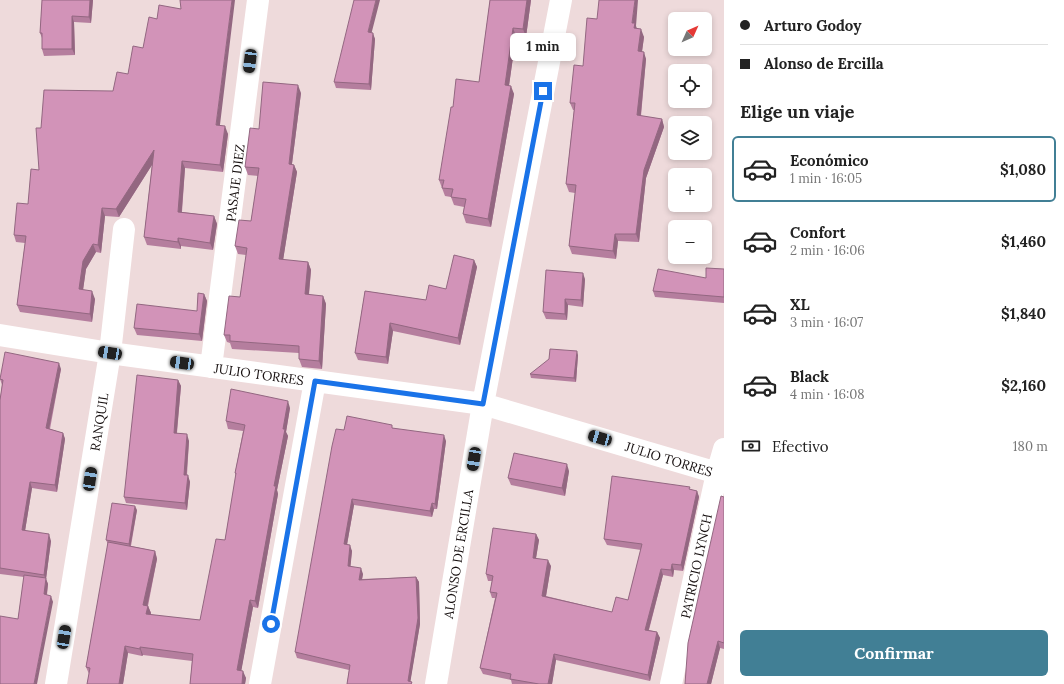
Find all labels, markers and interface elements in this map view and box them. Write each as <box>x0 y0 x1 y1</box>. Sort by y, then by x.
north arrow <box>668 12 712 56</box>
map controls <box>668 12 712 264</box>
text: Arturo Godoy <box>764 16 862 35</box>
callout: 1 min <box>510 33 576 61</box>
text: 1 min <box>526 38 560 55</box>
car <box>243 48 257 74</box>
text: Alonso de Ercilla <box>764 54 884 73</box>
button: locate <box>668 64 712 108</box>
route end <box>534 82 552 100</box>
text: Elige un viaje <box>740 100 855 123</box>
button: layers <box>668 116 712 160</box>
street label: PASAJE DIEZ <box>222 143 249 223</box>
icon: car <box>742 151 778 187</box>
text: Económico <box>790 151 869 170</box>
text: $1,080 <box>1000 160 1046 179</box>
button: + <box>668 168 712 212</box>
text: 1 min · 16:05 <box>790 170 862 187</box>
button: − <box>668 220 712 264</box>
icon: car <box>742 223 778 259</box>
text: Confort <box>790 223 846 242</box>
text: $1,460 <box>1001 232 1046 251</box>
text: 2 min · 16:06 <box>790 242 865 259</box>
icon: car <box>742 295 778 331</box>
text: XL <box>790 295 810 314</box>
text: $1,840 <box>1001 304 1046 323</box>
text: 3 min · 16:07 <box>790 314 863 331</box>
car <box>97 345 123 361</box>
car <box>169 355 195 371</box>
street label: JULIO TORRES <box>212 360 305 389</box>
icon: car <box>742 367 778 403</box>
text: Black <box>790 367 829 386</box>
text: $2,160 <box>1001 376 1046 395</box>
text: 4 min · 16:08 <box>790 386 865 403</box>
street label: RANQUIL <box>87 391 113 452</box>
car <box>587 429 613 447</box>
icon: cash <box>740 435 762 457</box>
text: Efectivo <box>772 437 829 456</box>
street label: JULIO TORRES <box>622 438 715 481</box>
text: 180 m <box>1013 438 1048 455</box>
car <box>466 446 482 472</box>
car <box>82 466 98 492</box>
street label: ALONSO DE ERCILLA <box>440 487 477 621</box>
street label: PATRICIO LYNCH <box>677 512 716 620</box>
route start <box>262 615 280 633</box>
car <box>56 624 72 650</box>
button: Confirmar <box>740 630 1048 676</box>

